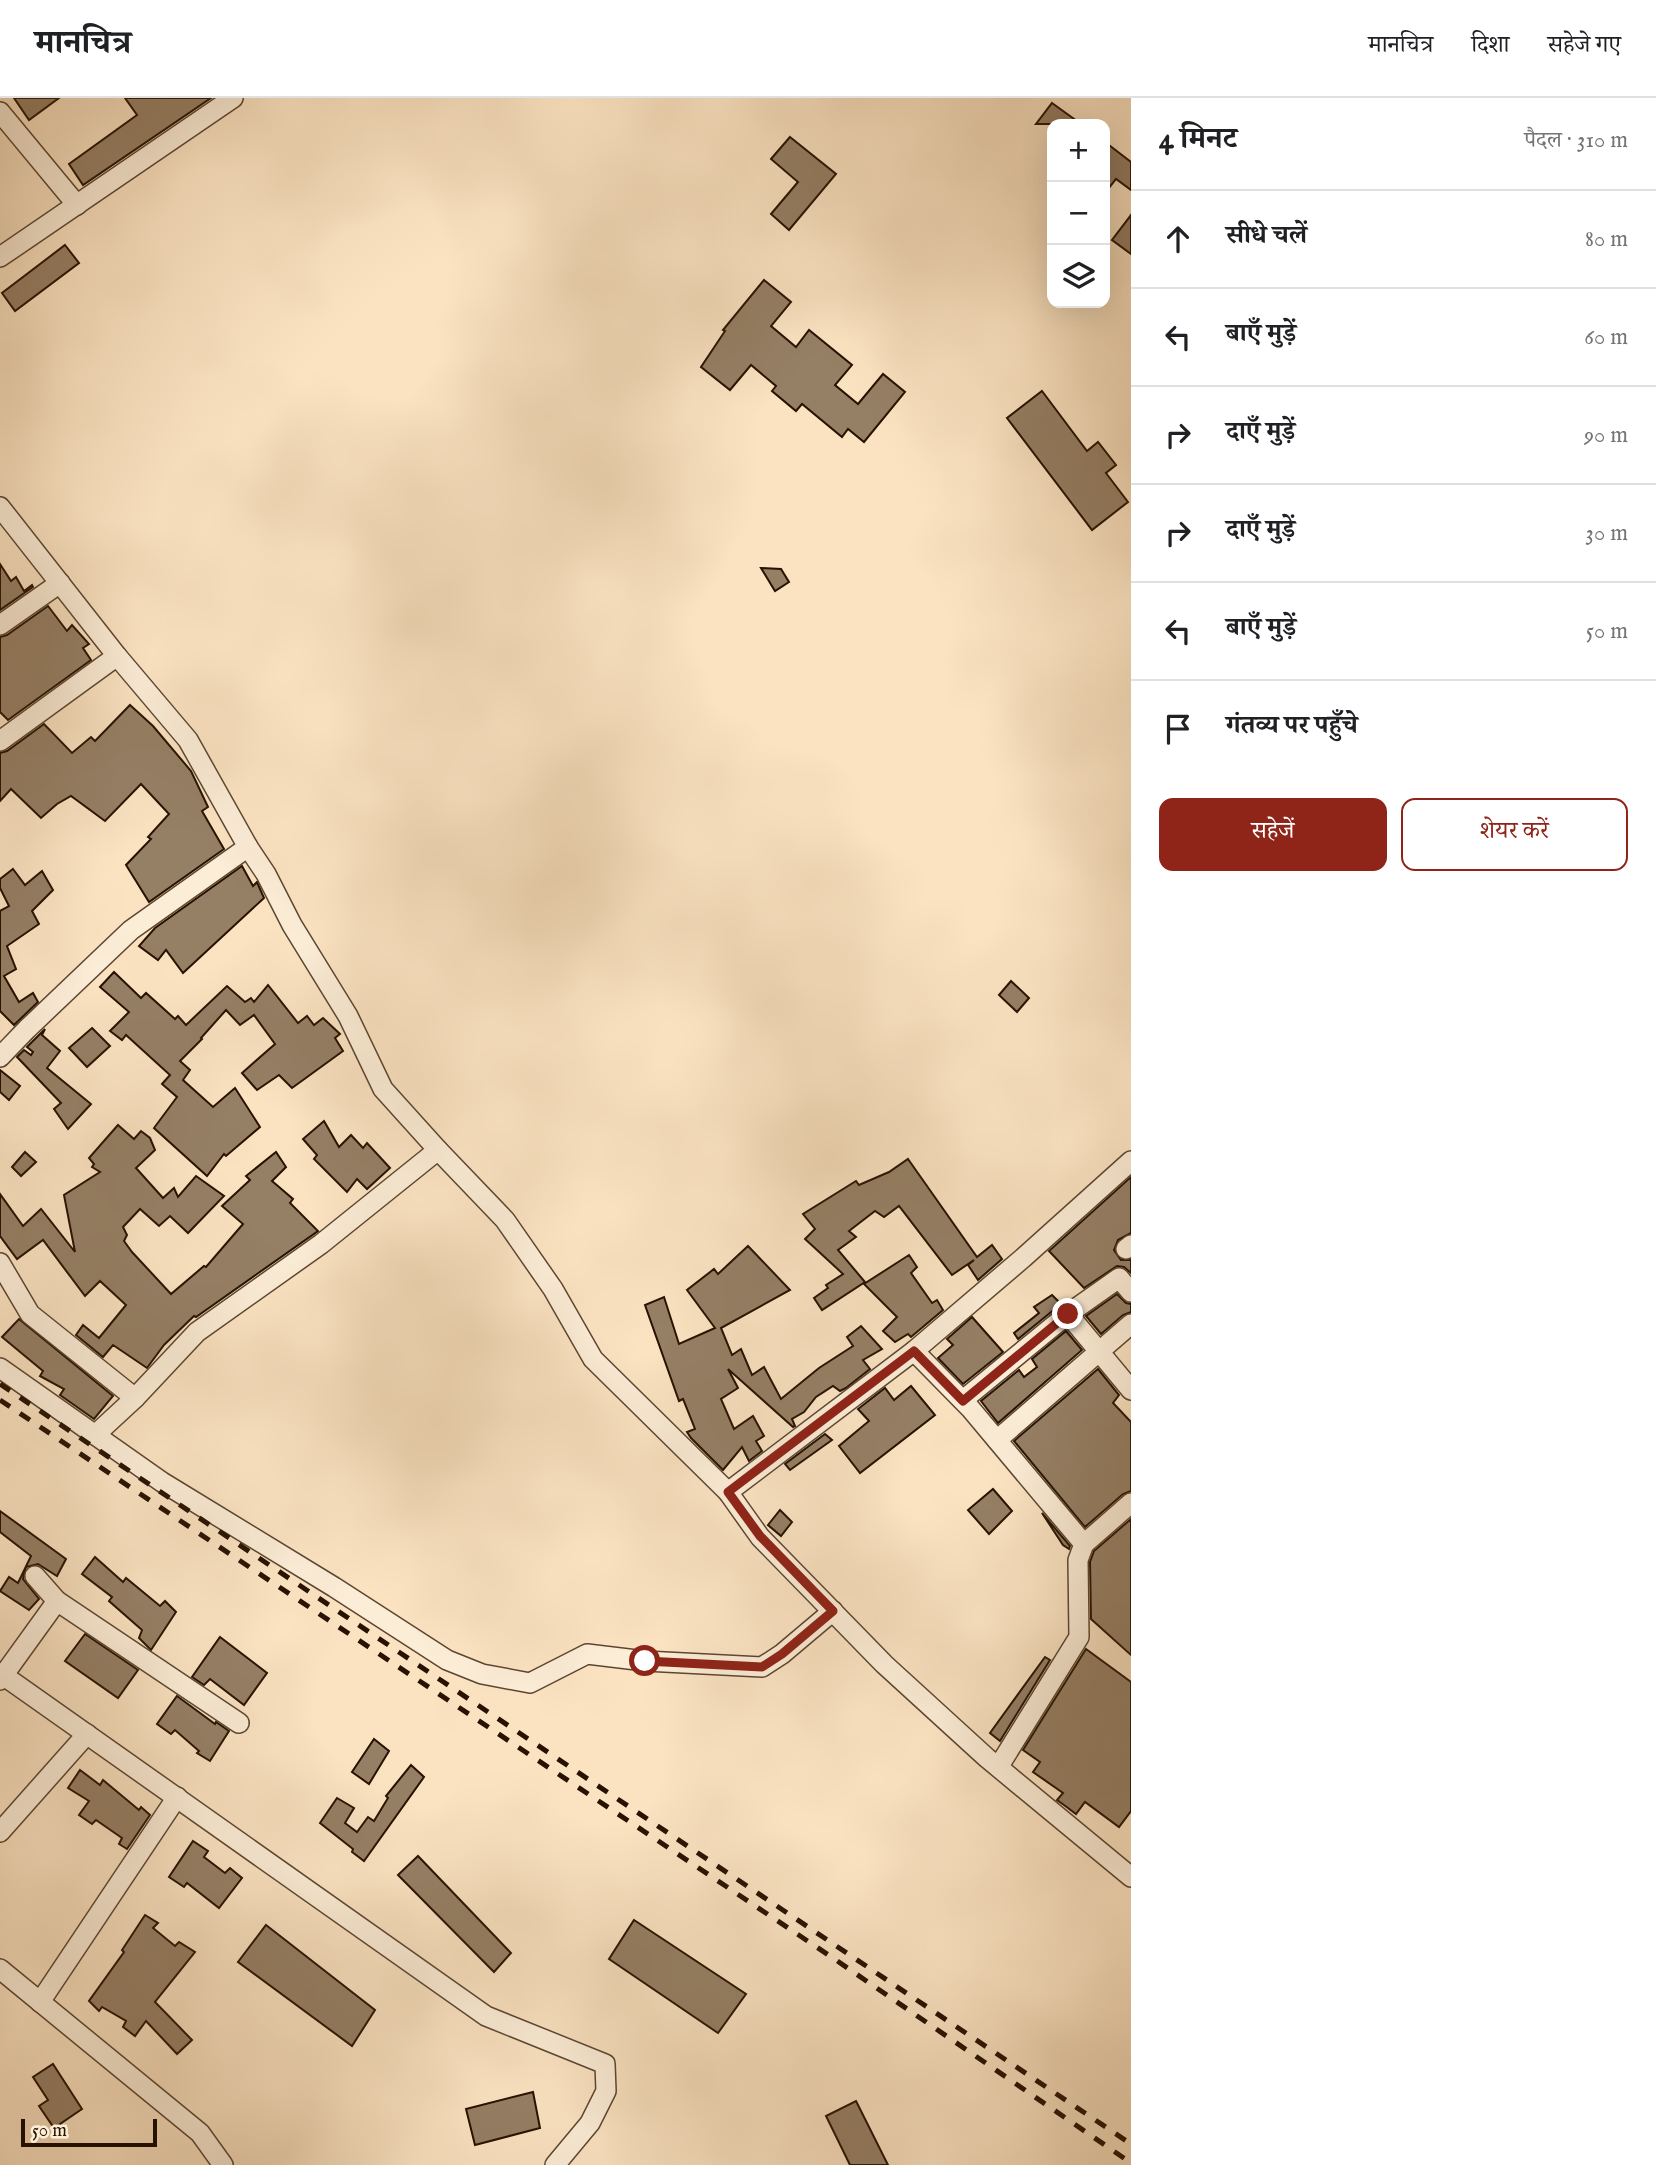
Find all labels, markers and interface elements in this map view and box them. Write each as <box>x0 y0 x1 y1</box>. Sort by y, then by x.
text: मानचित्र <box>35 23 131 65</box>
text: मानचित्र <box>1368 30 1433 61</box>
text: दिशा <box>1471 30 1510 61</box>
text: सहेजे गए <box>1548 30 1621 61</box>
map controls <box>1047 119 1110 308</box>
button: + <box>1047 119 1110 182</box>
text: 4 मिनट <box>1159 121 1237 159</box>
text: पैदल · 310 m <box>1524 126 1628 155</box>
button: − <box>1047 182 1110 245</box>
text: सीधे चलें <box>1226 219 1307 252</box>
icon: ahead <box>1159 220 1197 258</box>
text: 80 m <box>1585 225 1628 254</box>
button: layers <box>1047 245 1110 308</box>
text: बाएँ मुड़ें <box>1226 317 1296 350</box>
icon: left <box>1159 318 1197 356</box>
text: 60 m <box>1584 323 1628 352</box>
text: दाएँ मुड़ें <box>1226 415 1295 448</box>
icon: right <box>1159 416 1197 454</box>
text: 90 m <box>1584 421 1628 450</box>
text: दाएँ मुड़ें <box>1226 513 1295 546</box>
icon: right <box>1159 514 1197 552</box>
text: 30 m <box>1585 519 1628 548</box>
text: बाएँ मुड़ें <box>1226 611 1296 644</box>
icon: left <box>1159 612 1197 650</box>
text: 50 m <box>1586 617 1628 646</box>
text: गंतव्य पर पहुँचे <box>1226 709 1358 742</box>
icon: arrive <box>1159 710 1197 748</box>
button: सहेजें <box>1159 798 1387 871</box>
button: शेयर करें <box>1401 798 1628 871</box>
route end <box>1052 1298 1083 1329</box>
route start <box>629 1645 660 1676</box>
scale bar <box>21 2116 158 2148</box>
text: 50 m <box>32 2119 67 2143</box>

